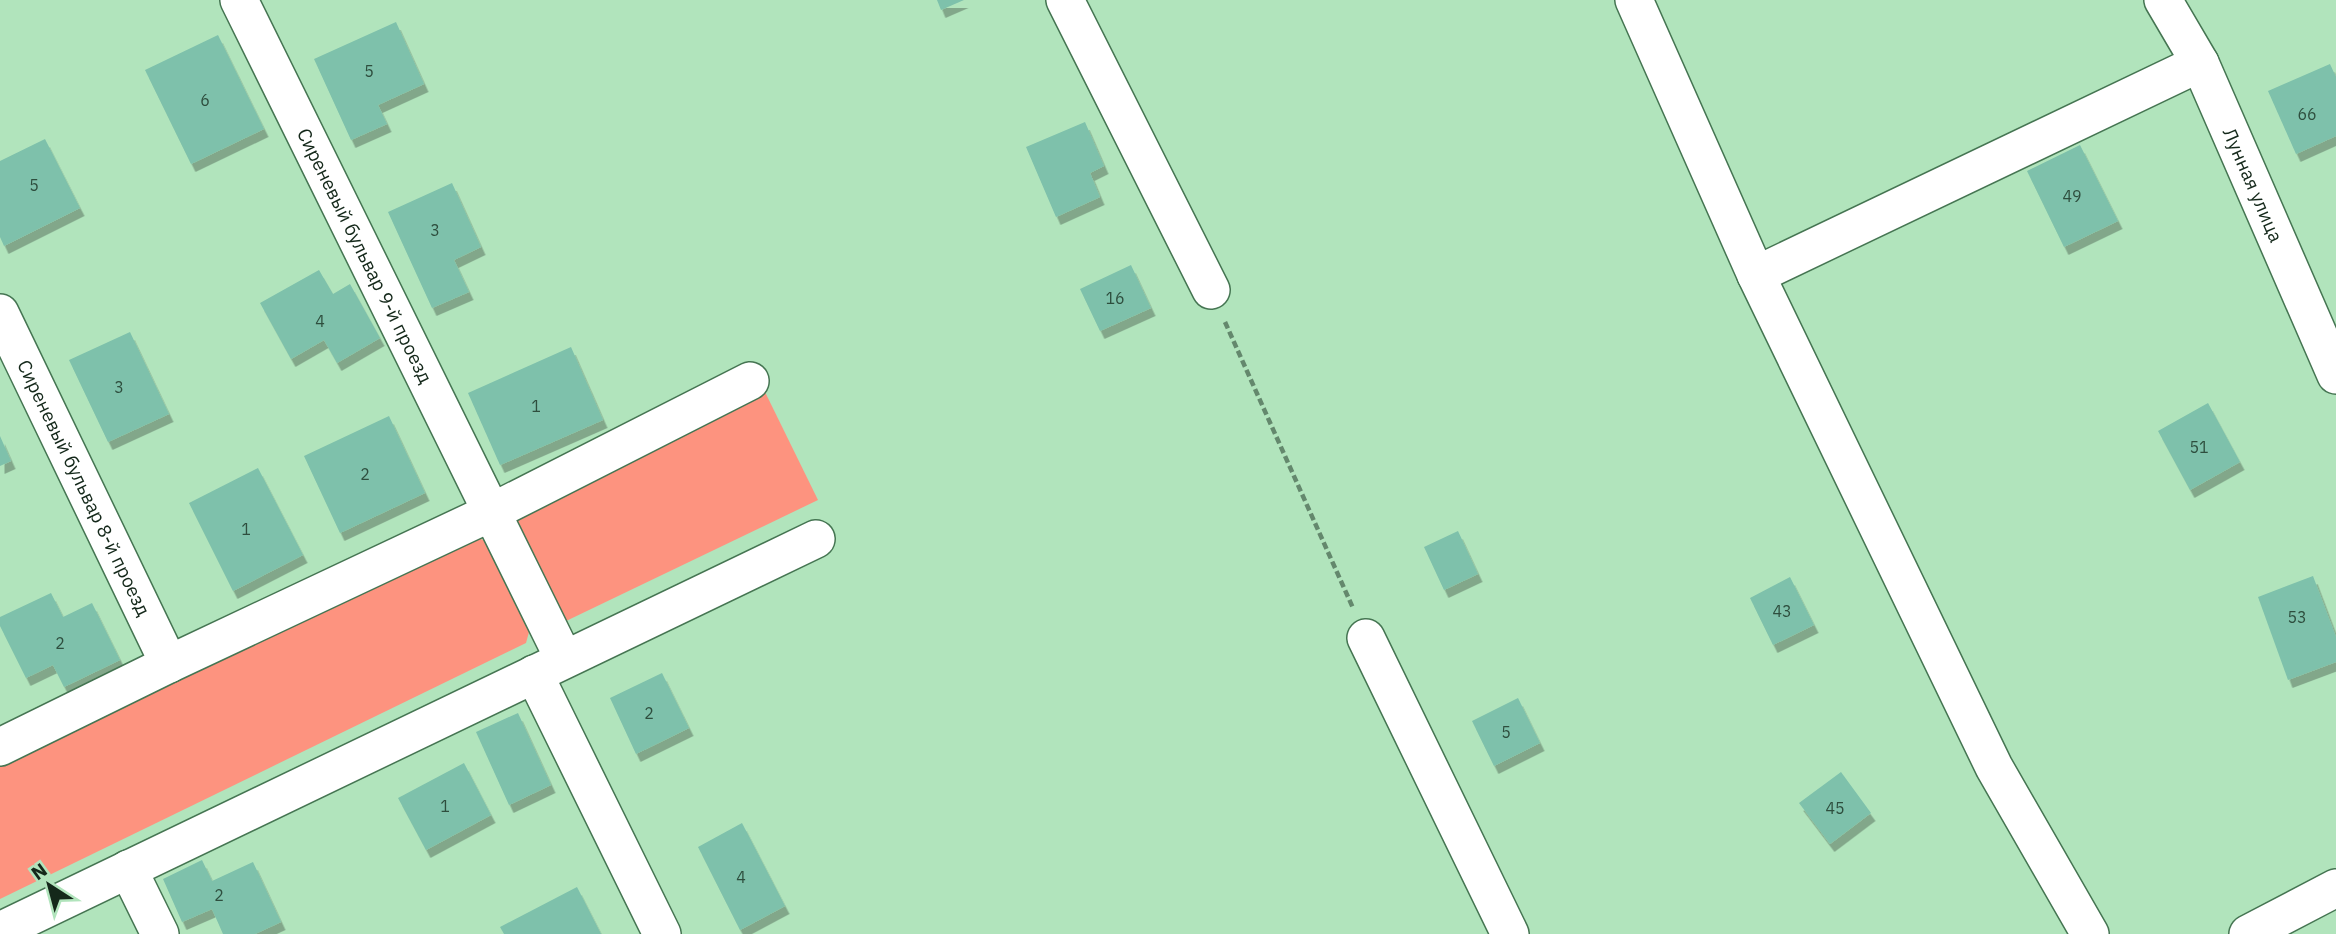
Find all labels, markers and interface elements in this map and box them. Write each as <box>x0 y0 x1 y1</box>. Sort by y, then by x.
house number: 5 <box>364 61 374 81</box>
house number: 6 <box>200 90 210 110</box>
house number: 66 <box>2297 104 2317 124</box>
street label: Сиреневый бульвар 9-й проезд <box>292 124 438 387</box>
street label: Лунная улица <box>2218 124 2289 246</box>
house number: 5 <box>29 175 39 195</box>
house number: 49 <box>2062 186 2082 206</box>
house number: 3 <box>430 220 440 240</box>
house number: 16 <box>1105 288 1125 308</box>
house number: 4 <box>315 311 325 331</box>
street label: Сиреневый бульвар 8-й проезд <box>12 356 156 620</box>
house number: 3 <box>114 377 124 397</box>
house number: 1 <box>531 396 541 416</box>
house number: 51 <box>2189 437 2209 457</box>
house number: 2 <box>360 464 370 484</box>
house number: 1 <box>241 519 251 539</box>
house number: 43 <box>1772 601 1792 621</box>
house number: 53 <box>2287 607 2307 627</box>
house number: 2 <box>55 633 65 653</box>
house number: 2 <box>644 703 654 723</box>
house number: 5 <box>1501 722 1511 742</box>
house number: 1 <box>440 796 450 816</box>
house number: 45 <box>1825 798 1845 818</box>
north arrow <box>14 850 84 920</box>
text: N <box>26 857 52 885</box>
house number: 4 <box>736 867 746 887</box>
house number: 2 <box>214 885 224 905</box>

